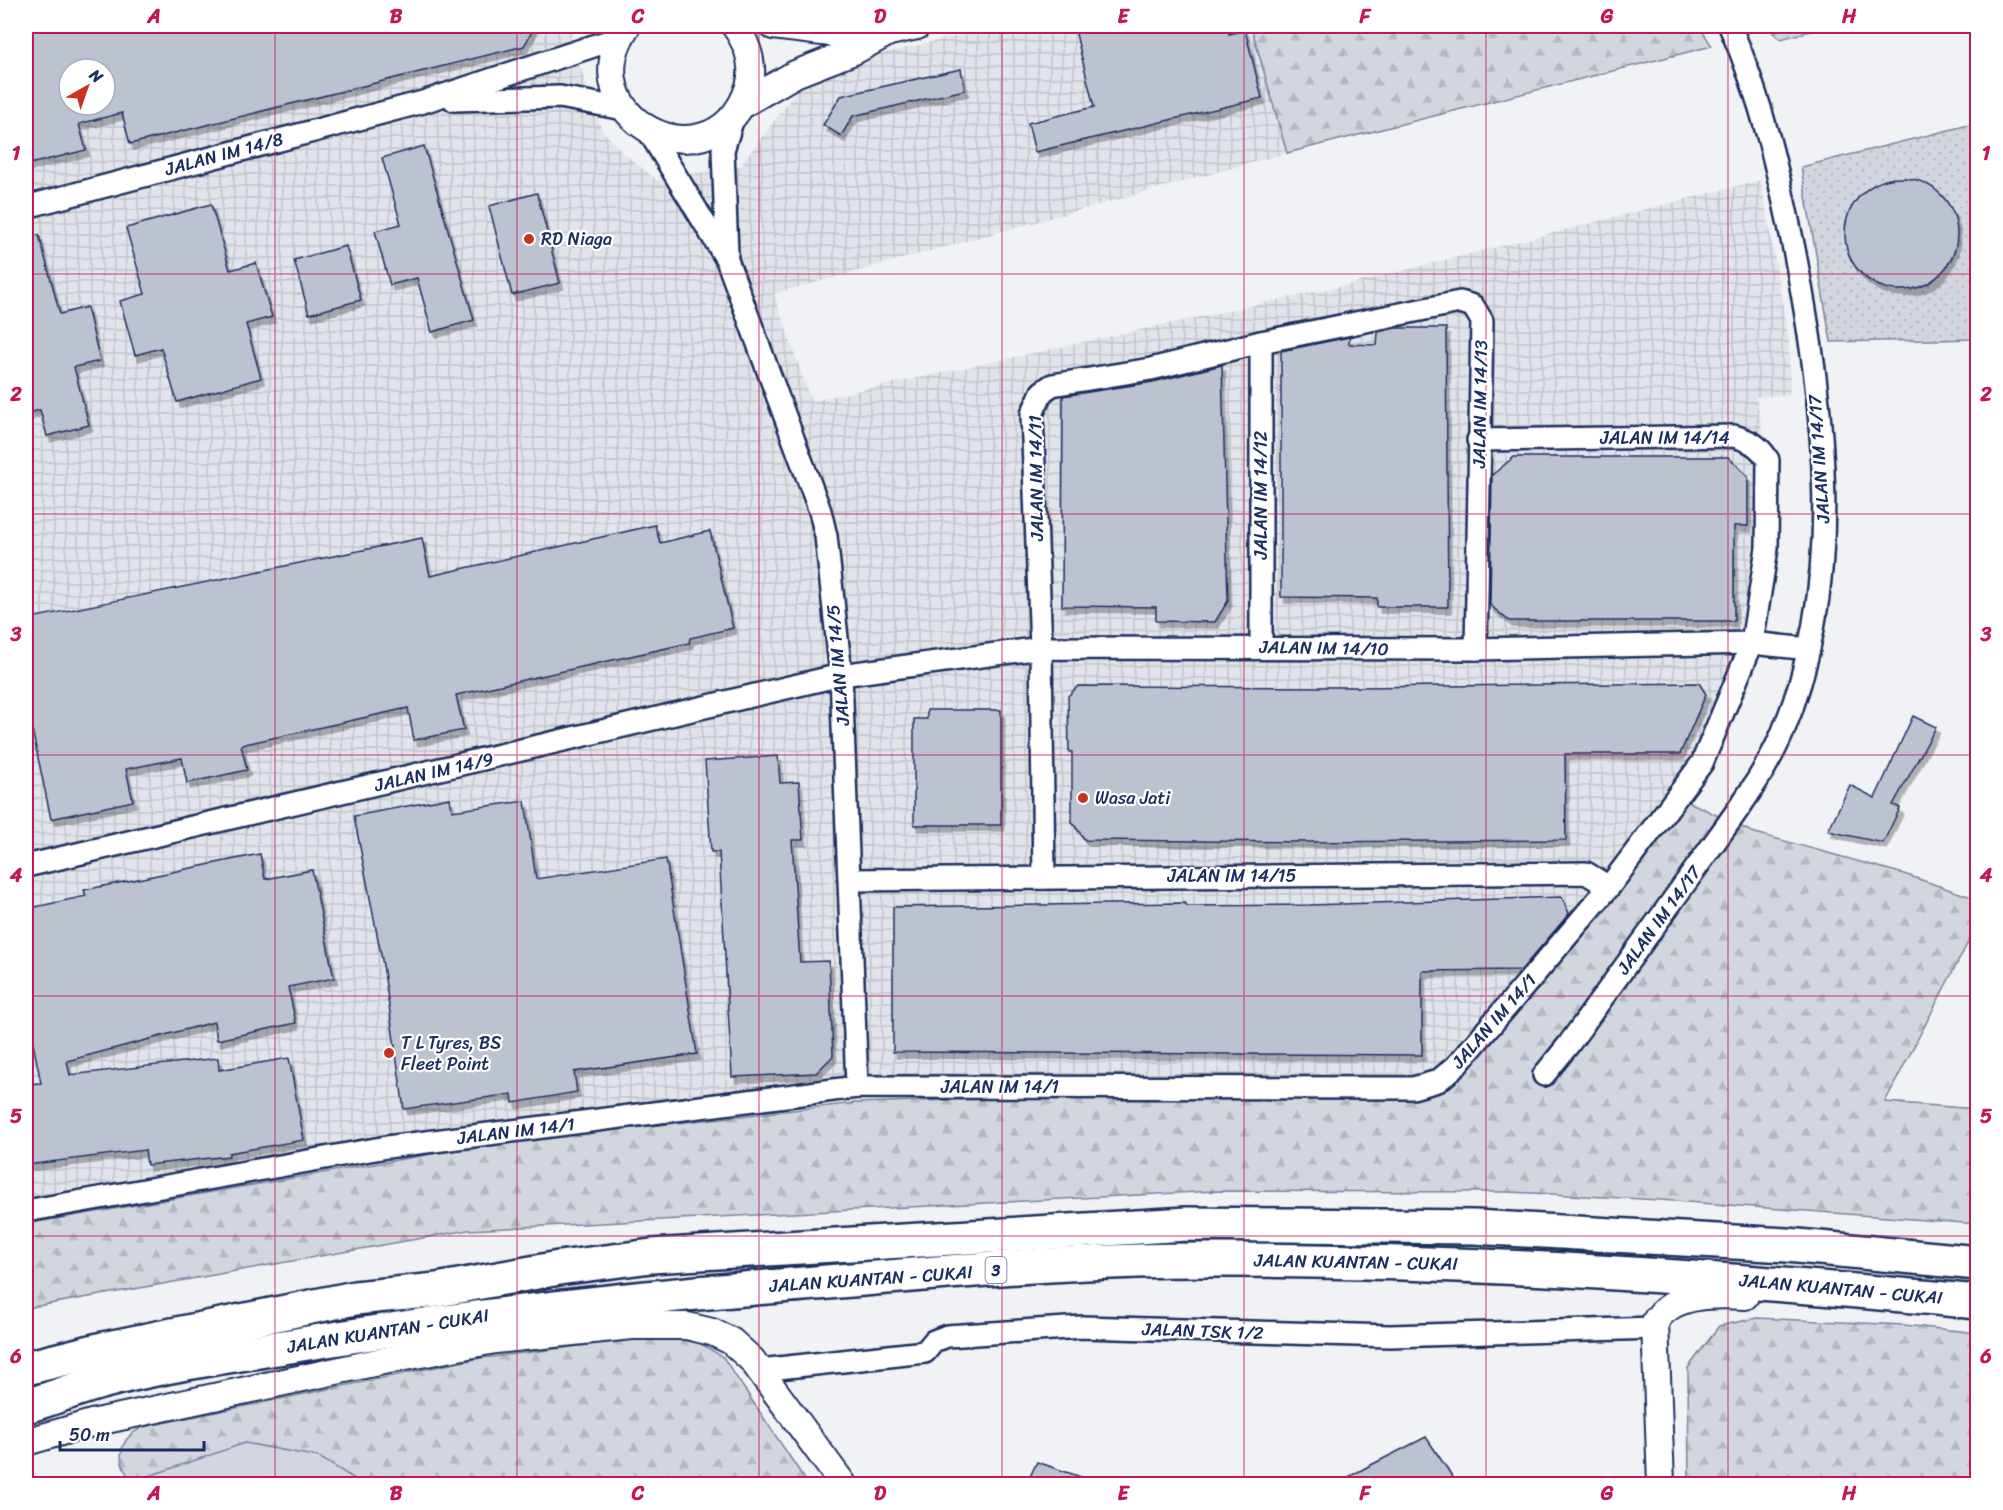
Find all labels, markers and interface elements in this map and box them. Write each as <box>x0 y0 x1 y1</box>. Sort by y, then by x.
text: A <box>146 0 161 34</box>
text: B <box>390 0 403 34</box>
text: C <box>631 0 645 34</box>
text: D <box>874 0 887 34</box>
text: E <box>1117 0 1130 34</box>
text: F <box>1359 0 1372 34</box>
text: G <box>1600 0 1614 34</box>
text: H <box>1841 0 1857 34</box>
north arrow <box>57 57 117 117</box>
text: N <box>82 61 111 91</box>
street label: JALAN IM 14/8 <box>160 123 287 185</box>
text: 1 <box>12 136 21 171</box>
text: 1 <box>1982 136 1991 171</box>
place label: RD Niaga <box>541 223 612 255</box>
marker: RD Niaga <box>522 232 536 246</box>
street label: JALAN IM 14/13 <box>1463 340 1497 469</box>
text: 2 <box>9 377 22 412</box>
text: 2 <box>1979 377 1992 412</box>
street label: JALAN IM 14/17 <box>1798 392 1840 525</box>
street label: JALAN IM 14/11 <box>1019 415 1053 542</box>
street label: JALAN IM 14/14 <box>1599 422 1730 454</box>
street label: JALAN IM 14/12 <box>1245 431 1277 560</box>
street label: JALAN IM 14/5 <box>817 603 859 728</box>
text: 3 <box>10 617 22 652</box>
text: 3 <box>1980 617 1992 652</box>
street label: JALAN IM 14/10 <box>1258 631 1389 665</box>
street label: JALAN IM 14/9 <box>370 743 497 801</box>
place label: Wasa Jati <box>1095 782 1171 814</box>
marker: Wasa Jati <box>1076 791 1090 805</box>
street label: JALAN IM 14/17 <box>1608 857 1711 982</box>
text: 4 <box>9 858 23 893</box>
text: 4 <box>1979 858 1993 893</box>
street label: JALAN IM 14/15 <box>1166 860 1297 892</box>
street label: JALAN IM 14/1 <box>1443 966 1545 1077</box>
place label: T L Tyres, BS Fleet Point <box>401 1027 502 1080</box>
marker: T L Tyres, BS Fleet Point <box>382 1046 396 1060</box>
street label: JALAN IM 14/1 <box>940 1071 1059 1103</box>
text: 5 <box>10 1099 22 1134</box>
text: 5 <box>1980 1099 1992 1134</box>
street label: JALAN IM 14/1 <box>454 1108 577 1154</box>
street label: JALAN KUANTAN - CUKAI <box>1253 1244 1459 1280</box>
street label: JALAN KUANTAN - CUKAI <box>767 1256 974 1302</box>
road number: 3 <box>986 1257 1006 1283</box>
street label: JALAN KUANTAN - CUKAI <box>1737 1264 1944 1314</box>
street label: JALAN KUANTAN - CUKAI <box>284 1299 492 1363</box>
street label: JALAN TSK 1/2 <box>1141 1313 1264 1349</box>
text: 6 <box>9 1339 22 1374</box>
text: 6 <box>1979 1339 1992 1374</box>
scale bar <box>60 1414 204 1452</box>
text: 50 m <box>69 1419 110 1451</box>
text: A <box>146 1476 161 1510</box>
text: B <box>390 1476 403 1510</box>
text: C <box>631 1476 645 1510</box>
text: D <box>874 1476 887 1510</box>
text: E <box>1117 1476 1130 1510</box>
text: F <box>1359 1476 1372 1510</box>
text: G <box>1600 1476 1614 1510</box>
text: H <box>1841 1476 1857 1510</box>

